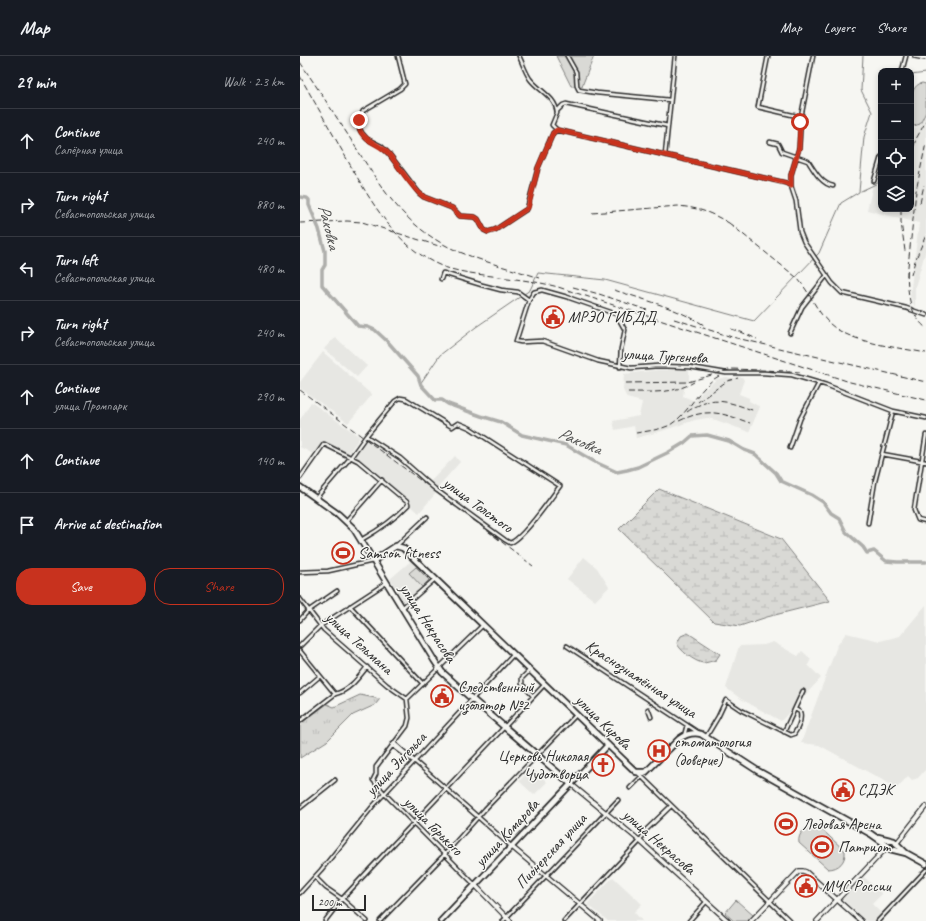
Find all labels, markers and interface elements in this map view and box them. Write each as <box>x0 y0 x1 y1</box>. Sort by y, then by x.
text: Map <box>20 16 50 40</box>
text: Map <box>780 19 802 36</box>
text: Layers <box>824 19 855 36</box>
text: Share <box>877 19 906 36</box>
map controls <box>878 68 914 212</box>
button: + <box>878 68 914 104</box>
text: 29 min <box>16 72 56 93</box>
text: Walk · 2.3 km <box>223 74 284 90</box>
button: − <box>878 104 914 140</box>
route end <box>350 111 368 129</box>
route start <box>791 113 809 131</box>
text: Continue <box>54 123 99 142</box>
icon: ahead <box>16 130 38 152</box>
text: 240 m <box>256 133 284 149</box>
button: locate <box>878 140 914 176</box>
text: Сапёрная улица <box>54 142 122 158</box>
button: layers <box>878 176 914 212</box>
text: Turn right <box>54 187 107 206</box>
icon: right <box>16 194 38 216</box>
text: 880 m <box>256 197 284 213</box>
water label: Раковка <box>313 203 345 253</box>
text: Севастопольская улица <box>54 206 154 222</box>
text: Turn left <box>54 251 97 270</box>
icon: left <box>16 258 38 280</box>
text: 480 m <box>256 261 284 277</box>
text: Севастопольская улица <box>54 270 154 286</box>
public building icon: МРЭО ГИБДД <box>540 304 566 330</box>
place label: МРЭО ГИБДД <box>568 307 657 327</box>
text: Turn right <box>54 315 107 334</box>
icon: right <box>16 322 38 344</box>
text: 240 m <box>256 325 284 341</box>
text: Севастопольская улица <box>54 334 154 350</box>
street label: улица Тургенева <box>621 344 709 368</box>
text: Continue <box>54 379 99 398</box>
icon: ahead <box>16 386 38 408</box>
text: 290 m <box>256 389 284 405</box>
text: улица Промпарк <box>54 398 127 414</box>
water label: Раковка <box>555 423 607 460</box>
icon: ahead <box>16 450 38 472</box>
text: Continue <box>54 451 99 470</box>
text: 140 m <box>256 453 284 469</box>
street label: улица Толстого <box>438 472 518 538</box>
icon: arrive <box>16 514 38 536</box>
text: Arrive at destination <box>54 515 161 534</box>
sports icon: Samson fitness <box>330 540 356 566</box>
place label: Samson fitness <box>358 543 441 563</box>
button: Save <box>16 568 146 605</box>
button: Share <box>154 568 284 605</box>
street label: улица Некрасова <box>394 579 462 667</box>
street label: улица Тельмана <box>320 607 398 680</box>
street label: Краснознамённая улица <box>582 636 702 723</box>
place label: Следственный изолятор №2 <box>458 677 535 715</box>
public building icon: Следственный изолятор №2 <box>429 683 455 709</box>
street label: улица Кирова <box>570 690 636 755</box>
street label: улица Энгельса <box>361 727 432 801</box>
place label: стоматология (доверие) <box>674 732 752 770</box>
hospital icon: стоматология (доверие) <box>646 738 672 764</box>
place label: Церковь Николая Чудотворца <box>498 746 589 784</box>
church icon: Церковь Николая Чудотворца <box>590 752 616 778</box>
public building icon: СДЭК <box>830 777 856 803</box>
place label: СДЭК <box>858 780 896 800</box>
street label: улица Горького <box>398 791 468 861</box>
street label: улица Комарова <box>470 794 544 872</box>
street label: улица Некрасова <box>618 804 700 880</box>
street label: Пионерская улица <box>511 808 592 893</box>
sports icon: Ледовая Арена <box>773 811 799 837</box>
place label: Ледовая Арена <box>802 814 882 834</box>
sports icon: Патриот <box>809 834 835 860</box>
place label: Патриот <box>838 837 892 857</box>
public building icon: МЧС России <box>793 873 819 899</box>
place label: МЧС России <box>822 876 892 896</box>
scale bar <box>312 893 366 912</box>
text: 200 m <box>318 895 342 909</box>

